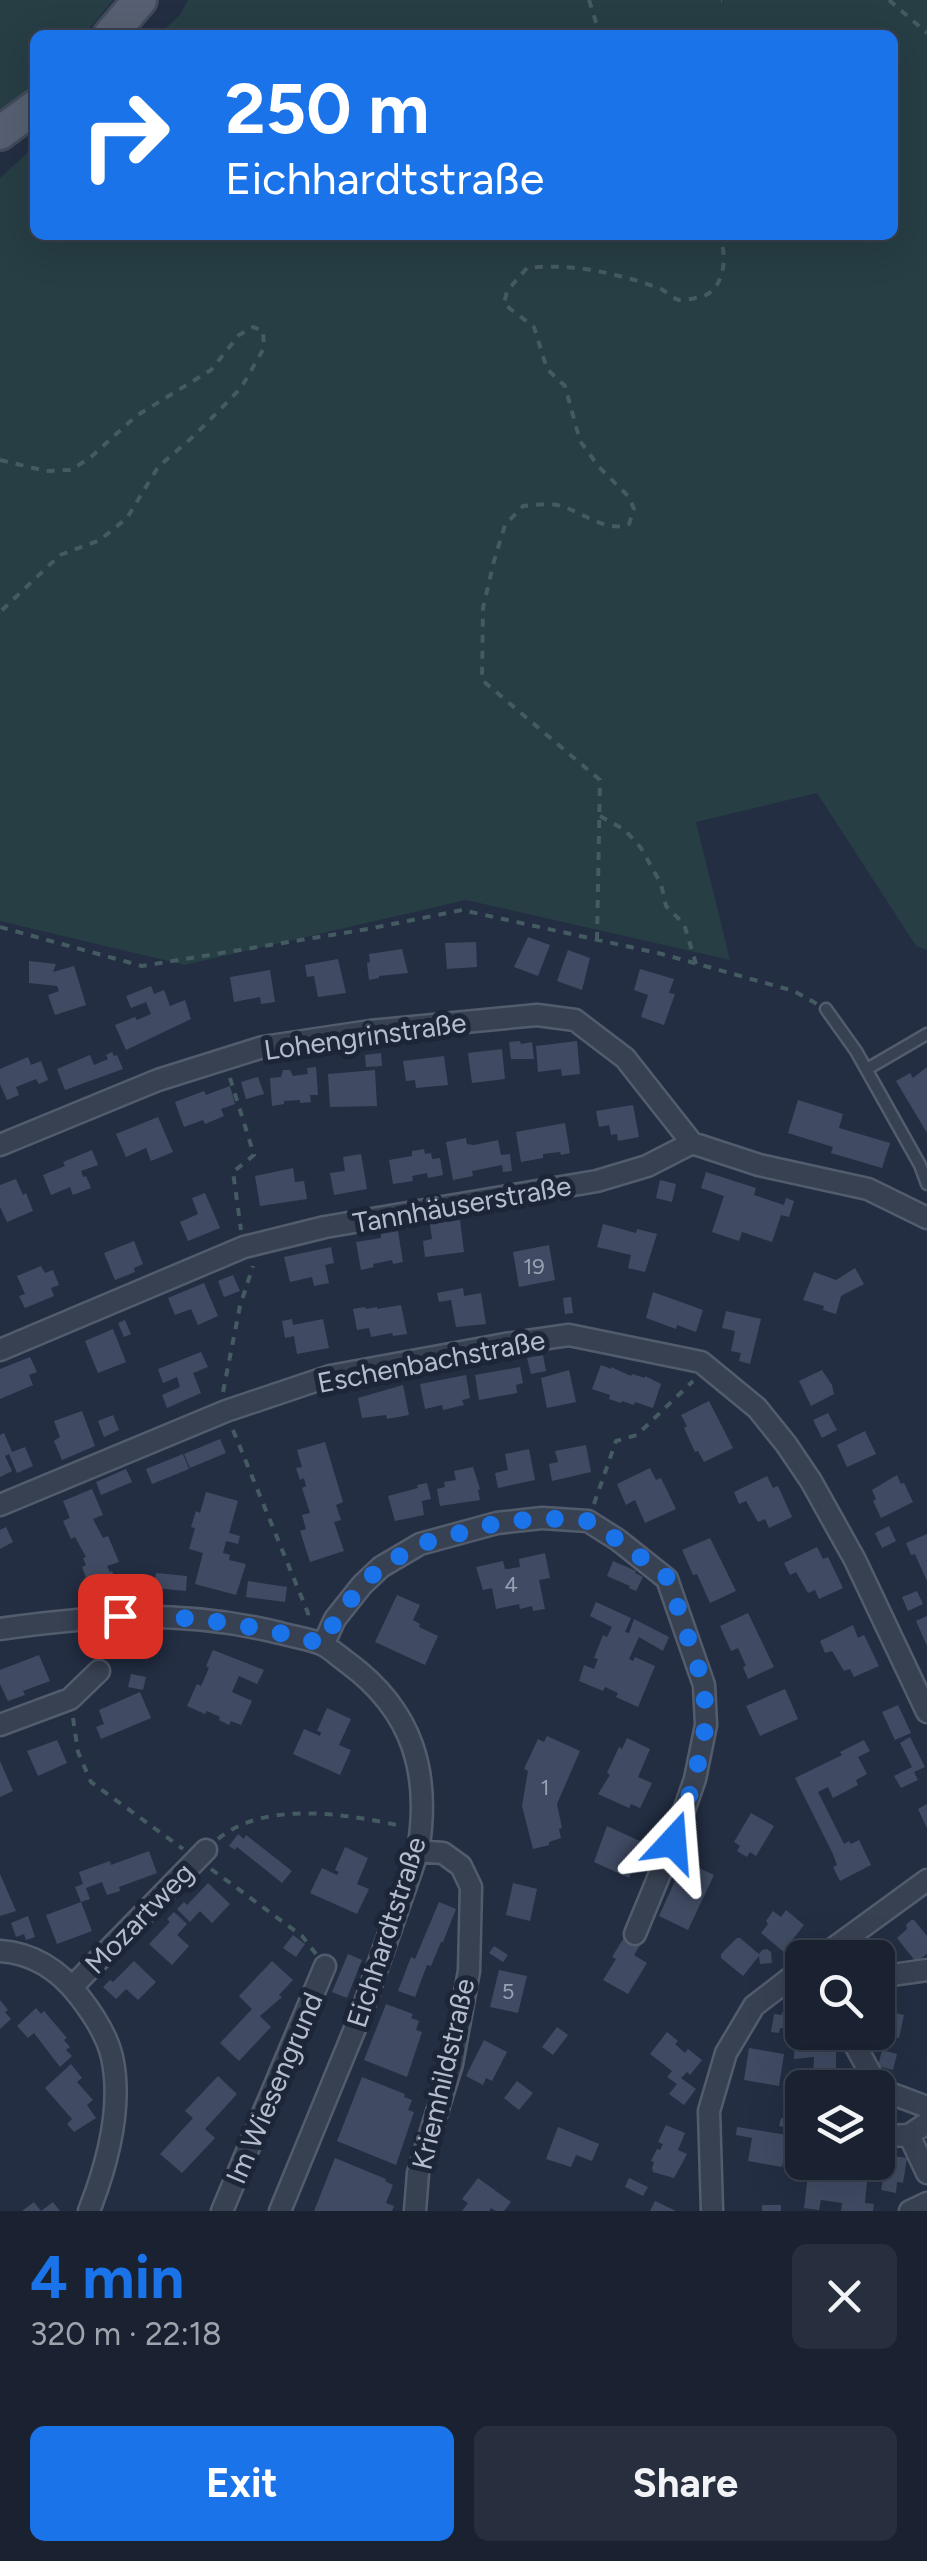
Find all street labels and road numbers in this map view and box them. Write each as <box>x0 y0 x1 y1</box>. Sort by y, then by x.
street label: Lohengrinstraße <box>262 1005 468 1067</box>
street label: Tannhäuserstraße <box>350 1168 574 1240</box>
street label: Eschenbachstraße <box>314 1322 548 1400</box>
street label: Eichhardtstraße <box>339 1832 433 2032</box>
street label: Mozartweg <box>78 1855 200 1981</box>
street label: Kriemhildstraße <box>404 1975 482 2173</box>
street label: Im Wiesengrund <box>218 1987 330 2189</box>

